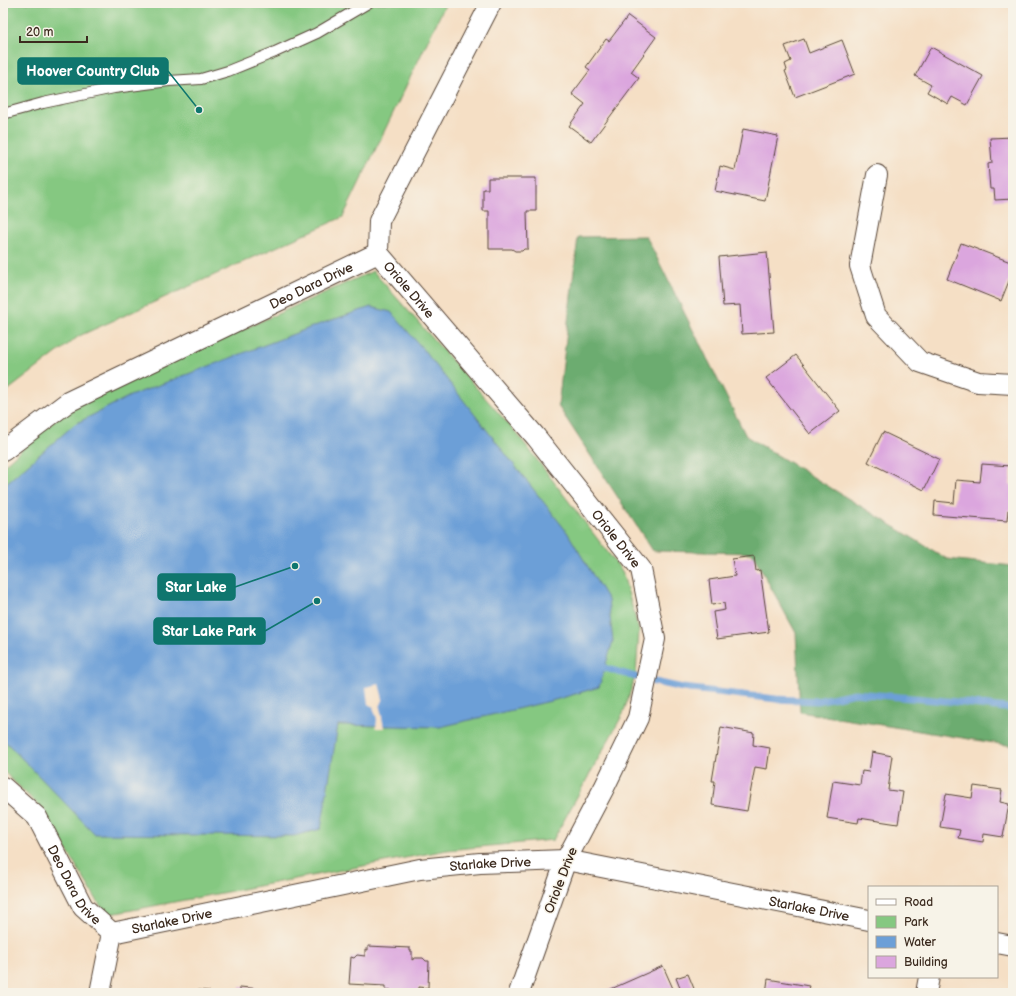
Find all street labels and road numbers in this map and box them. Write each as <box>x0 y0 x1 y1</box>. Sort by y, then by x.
street label: Oriole Drive <box>380 258 437 322</box>
street label: Deo Dara Drive <box>267 259 356 313</box>
street label: Oriole Drive <box>588 507 644 571</box>
street label: Deo Dara Drive <box>44 843 104 928</box>
street label: Oriole Drive <box>541 845 581 916</box>
street label: Starlake Drive <box>449 854 532 875</box>
street label: Starlake Drive <box>768 893 851 925</box>
street label: Starlake Drive <box>130 905 214 938</box>

